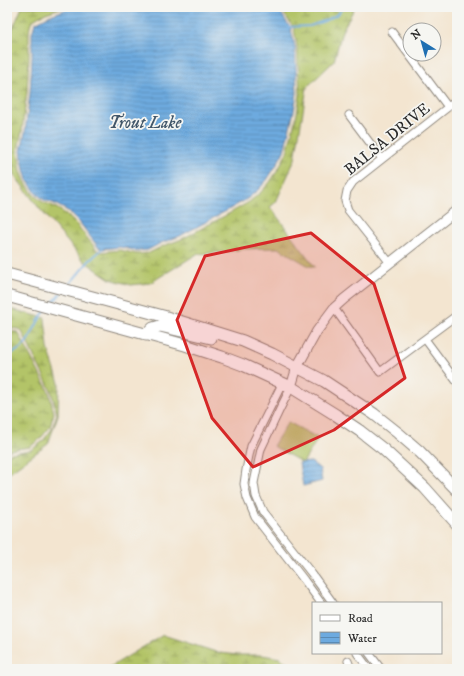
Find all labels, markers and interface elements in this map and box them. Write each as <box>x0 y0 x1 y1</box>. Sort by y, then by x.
north arrow <box>402 22 442 62</box>
text: N <box>409 27 424 43</box>
street label: BALSA DRIVE <box>340 98 434 180</box>
water label: Trout Lake <box>109 112 182 134</box>
legend <box>312 602 442 654</box>
text: Road <box>348 611 373 626</box>
text: Water <box>347 631 377 646</box>

